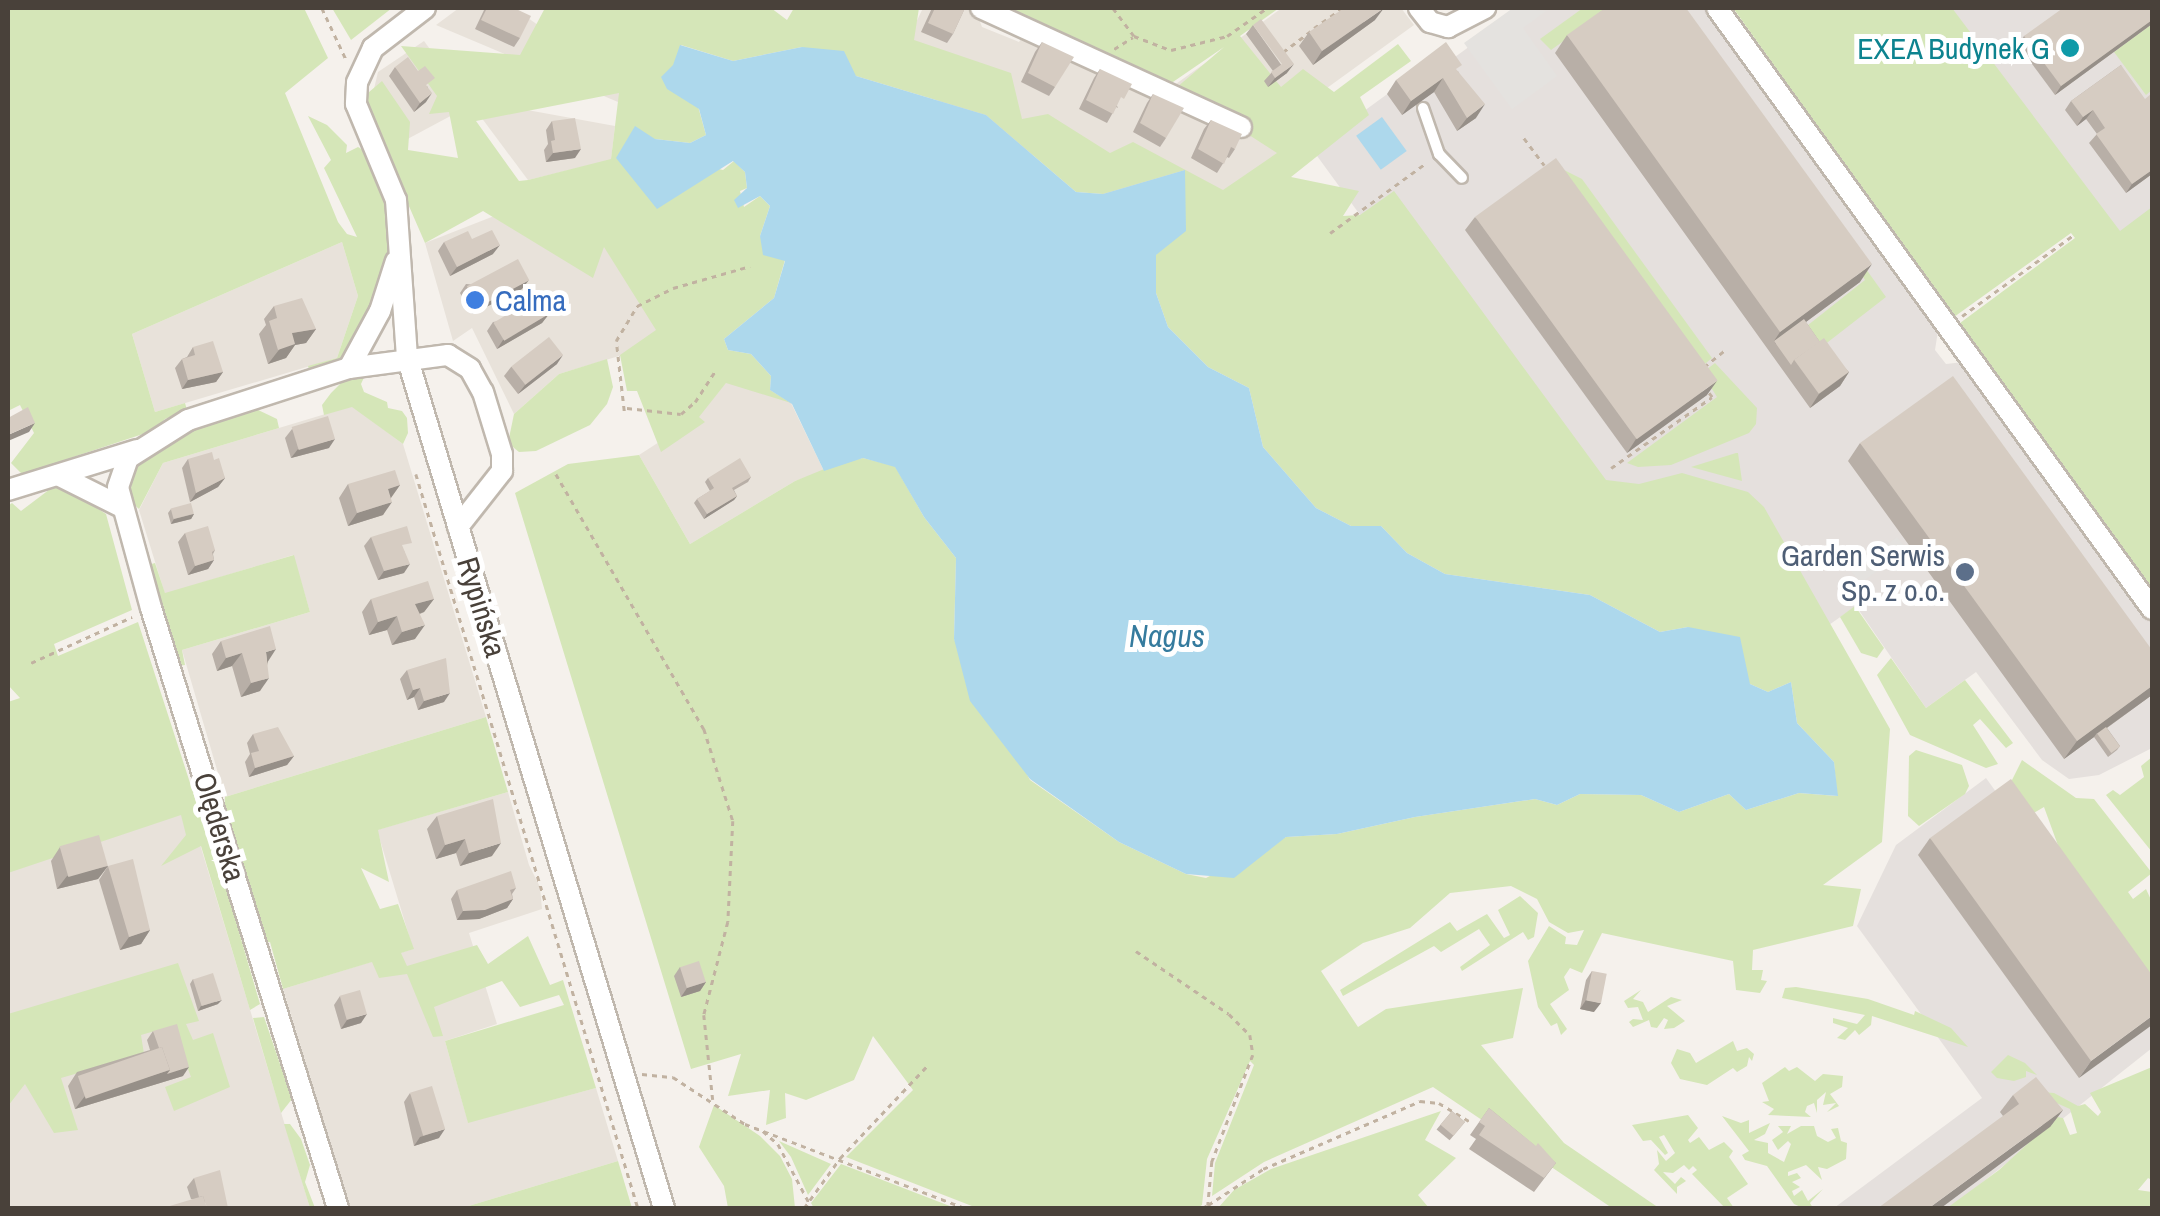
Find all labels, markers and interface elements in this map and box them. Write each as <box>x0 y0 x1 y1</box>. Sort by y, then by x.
place label: EXEA Budynek G <box>1856 30 2050 66</box>
marker: EXEA Budynek G <box>2059 37 2081 59</box>
place label: Calma <box>495 282 566 318</box>
marker: Calma <box>464 289 486 311</box>
place label: Garden Serwis Sp. z o.o. <box>1781 537 1945 608</box>
street label: Rypińska <box>450 553 514 661</box>
marker: Garden Serwis Sp. z o.o. <box>1954 561 1976 583</box>
water label: Nagus <box>1129 617 1205 655</box>
street label: Olęderska <box>186 768 254 886</box>

